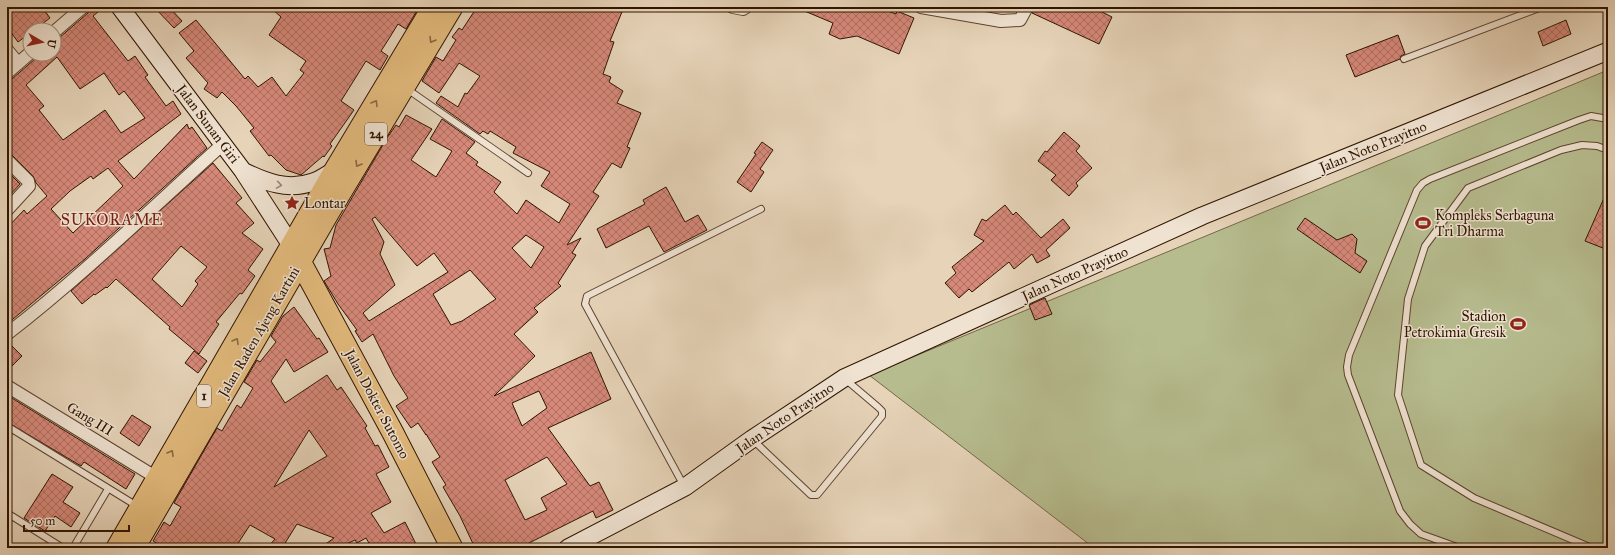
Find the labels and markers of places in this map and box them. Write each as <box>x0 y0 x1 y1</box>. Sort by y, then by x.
place icon: Lontar <box>283 194 301 212</box>
place label: Lontar <box>304 195 346 212</box>
place label: Kompleks Serbaguna Tri Dharma <box>1435 207 1554 240</box>
sports icon: Kompleks Serbaguna Tri Dharma <box>1414 214 1432 232</box>
place label: Stadion Petrokimia Gresik <box>1404 308 1506 341</box>
sports icon: Stadion Petrokimia Gresik <box>1509 315 1527 333</box>

